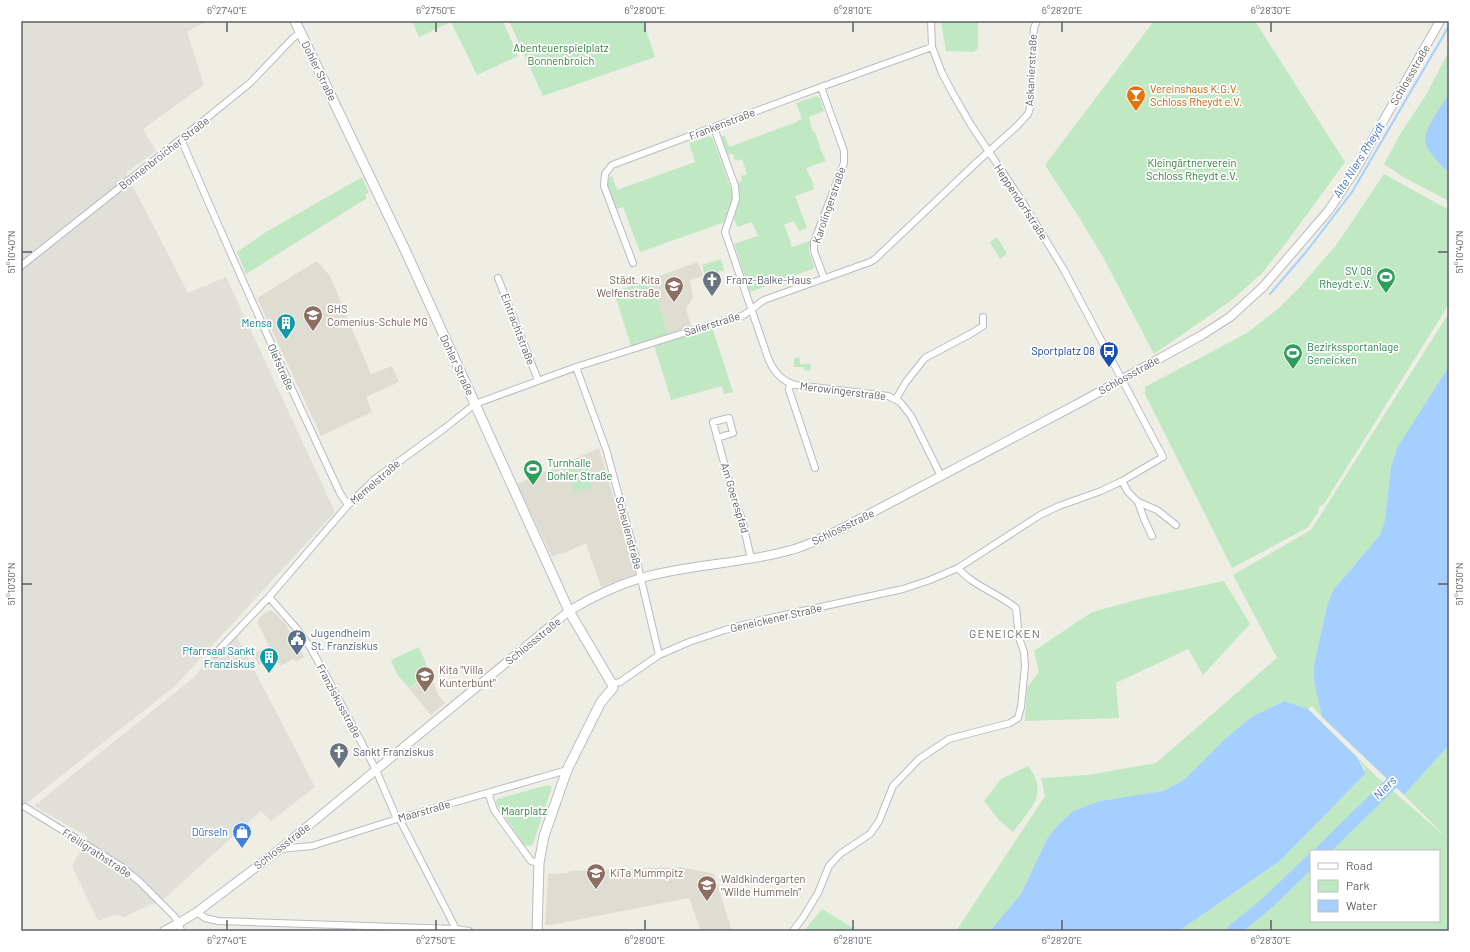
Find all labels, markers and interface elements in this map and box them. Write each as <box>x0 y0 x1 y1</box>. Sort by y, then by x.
text: 6°27'40"E <box>207 4 247 16</box>
text: 6°27'50"E <box>416 4 456 16</box>
text: 6°28'00"E <box>625 4 665 16</box>
text: 6°28'10"E <box>834 4 872 16</box>
text: 6°28'20"E <box>1042 4 1082 16</box>
text: 6°28'30"E <box>1251 4 1291 16</box>
street label: Askanierstraße <box>1022 33 1039 106</box>
street label: Dohler Straße <box>299 39 340 103</box>
park label: Abenteuerspielplatz Bonnenbroich <box>513 41 609 67</box>
street label: Schlossstraße <box>1387 42 1432 107</box>
place label: Vereinshaus K.G.V. Schloss Rheydt e.V. <box>1150 82 1242 108</box>
bar icon: Vereinshaus K.G.V. Schloss Rheydt e.V. <box>1125 84 1147 112</box>
street label: Frankenstraße <box>687 105 757 142</box>
street label: Bonnenbroicher Straße <box>116 113 211 192</box>
water label: Alte Niers Rheydt <box>1329 118 1387 200</box>
park label: Kleingärtnerverein Schloss Rheydt e.V. <box>1146 156 1238 182</box>
street label: Heppendorfstraße <box>992 161 1051 242</box>
street label: Karolingerstraße <box>809 165 848 245</box>
text: 51°10'40"N <box>5 230 17 274</box>
text: 51°10'40"N <box>1453 230 1465 274</box>
place label: SV 08 Rheydt e.V. <box>1319 264 1372 290</box>
sports icon: SV 08 Rheydt e.V. <box>1375 266 1397 294</box>
church icon: Franz-Balke-Haus <box>701 269 723 297</box>
place label: Städt. Kita Welfenstraße <box>596 273 660 299</box>
place label: Franz-Balke-Haus <box>726 273 811 286</box>
school or university icon: Städt. Kita Welfenstraße <box>663 275 685 303</box>
street label: Eintrachtstraße <box>499 291 538 367</box>
place label: GHS Comenius-Schule MG <box>327 302 428 328</box>
school or university icon: GHS Comenius-Schule MG <box>302 304 324 332</box>
street label: Salierstraße <box>682 309 742 338</box>
building icon: Mensa <box>275 312 297 340</box>
place label: Mensa <box>241 316 272 329</box>
street label: Dohler Straße <box>438 332 477 397</box>
bus stop icon: Sportplatz 08 <box>1098 340 1120 368</box>
place label: Bezirkssportanlage Geneicken <box>1307 340 1399 366</box>
street label: Olefstraße <box>265 341 298 392</box>
sports icon: Bezirkssportanlage Geneicken <box>1282 342 1304 370</box>
place label: Sportplatz 08 <box>1031 344 1095 357</box>
street label: Schlossstraße <box>1096 352 1162 397</box>
street label: Merowingerstraße <box>799 379 887 402</box>
street label: Memelstraße <box>347 456 402 507</box>
place label: Turnhalle Dohler Straße <box>547 456 612 482</box>
sports icon: Turnhalle Dohler Straße <box>522 458 544 486</box>
street label: Am Goerespfad <box>719 461 752 535</box>
street label: Scheulenstraße <box>614 495 645 571</box>
street label: Schlossstraße <box>809 506 876 547</box>
text: 51°10'30"N <box>5 563 17 605</box>
text: 51°10'30"N <box>1453 563 1465 605</box>
street label: Geneickener Straße <box>729 601 823 634</box>
street label: Schlossstraße <box>502 614 563 667</box>
place label: Jugendheim St. Franziskus <box>311 626 378 652</box>
district label: GENEICKEN <box>969 626 1041 640</box>
public building icon: Jugendheim St. Franziskus <box>286 628 308 656</box>
place label: Pfarrsaal Sankt Franziskus <box>182 644 255 670</box>
building icon: Pfarrsaal Sankt Franziskus <box>258 646 280 674</box>
street label: Franziskusstraße <box>314 661 365 740</box>
place label: Kita "Villa Kunterbunt" <box>439 663 496 689</box>
school or university icon: Kita "Villa Kunterbunt" <box>414 665 436 693</box>
church icon: Sankt Franziskus <box>328 741 350 769</box>
place label: Sankt Franziskus <box>353 745 434 758</box>
water label: Niers <box>1370 773 1399 802</box>
street label: Maarstraße <box>396 797 452 824</box>
park label: Maarplatz <box>501 804 547 817</box>
street label: Schlossstraße <box>251 820 312 872</box>
shop icon: Dürseln <box>231 821 253 849</box>
street label: Freiligrathstraße <box>60 825 135 880</box>
place label: Dürseln <box>192 825 228 838</box>
legend <box>1310 850 1440 922</box>
text: Road <box>1346 858 1373 872</box>
school or university icon: KiTa Mummpitz <box>585 862 607 890</box>
place label: KiTa Mummpitz <box>610 866 683 879</box>
place label: Waldkindergarten "Wilde Hummeln" <box>721 872 806 898</box>
school or university icon: Waldkindergarten "Wilde Hummeln" <box>696 874 718 902</box>
text: Park <box>1346 878 1370 892</box>
text: Water <box>1346 898 1378 912</box>
text: 6°27'40"E <box>207 934 247 946</box>
text: 6°27'50"E <box>416 934 456 946</box>
text: 6°28'00"E <box>625 934 665 946</box>
text: 6°28'10"E <box>834 934 872 946</box>
text: 6°28'20"E <box>1042 934 1082 946</box>
text: 6°28'30"E <box>1251 934 1291 946</box>

